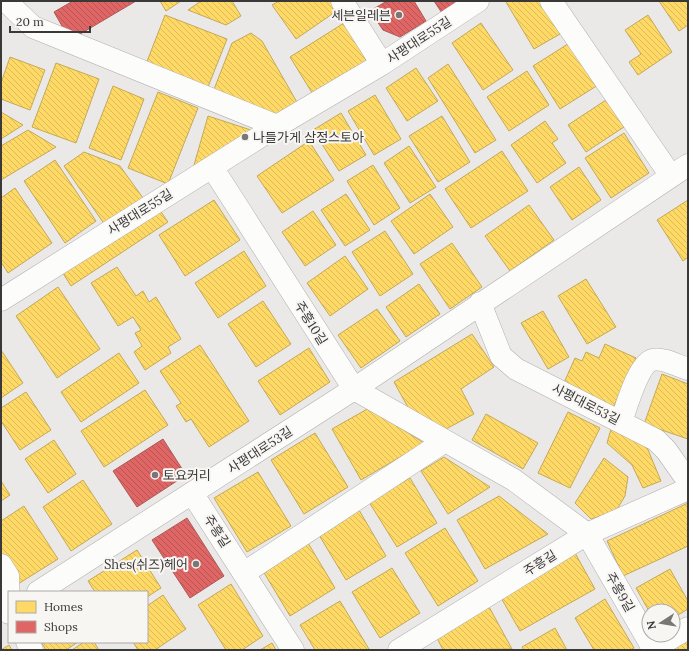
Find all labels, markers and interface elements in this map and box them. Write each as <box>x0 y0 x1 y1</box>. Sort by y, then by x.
place label: 세븐일레븐 <box>331 7 391 24</box>
scale bar <box>10 8 90 34</box>
marker: 세븐일레븐 <box>394 10 404 20</box>
street label: 사평대로55길 <box>383 13 455 67</box>
text: 20 m <box>16 14 44 29</box>
place label: 나들가게 삼정스토아 <box>253 129 364 146</box>
marker: 나들가게 삼정스토아 <box>240 132 250 142</box>
street label: 사평대로55길 <box>104 185 176 239</box>
street label: 주흥10길 <box>291 298 331 348</box>
street label: 사평대로53길 <box>549 380 623 428</box>
street label: 사평대로53길 <box>224 423 296 477</box>
place label: 토요커리 <box>163 467 211 484</box>
marker: 토요커리 <box>150 470 160 480</box>
street label: 주흥길 <box>200 511 234 551</box>
street label: 주흥길 <box>520 546 560 580</box>
place label: Shes(쉬즈)헤어 <box>104 556 188 573</box>
marker: Shes(쉬즈)헤어 <box>191 559 201 569</box>
street label: 주흥9길 <box>602 569 638 615</box>
legend <box>8 591 148 643</box>
text: Homes <box>44 599 83 614</box>
north arrow <box>641 603 681 643</box>
text: Shops <box>44 619 78 634</box>
text: N <box>643 619 659 631</box>

